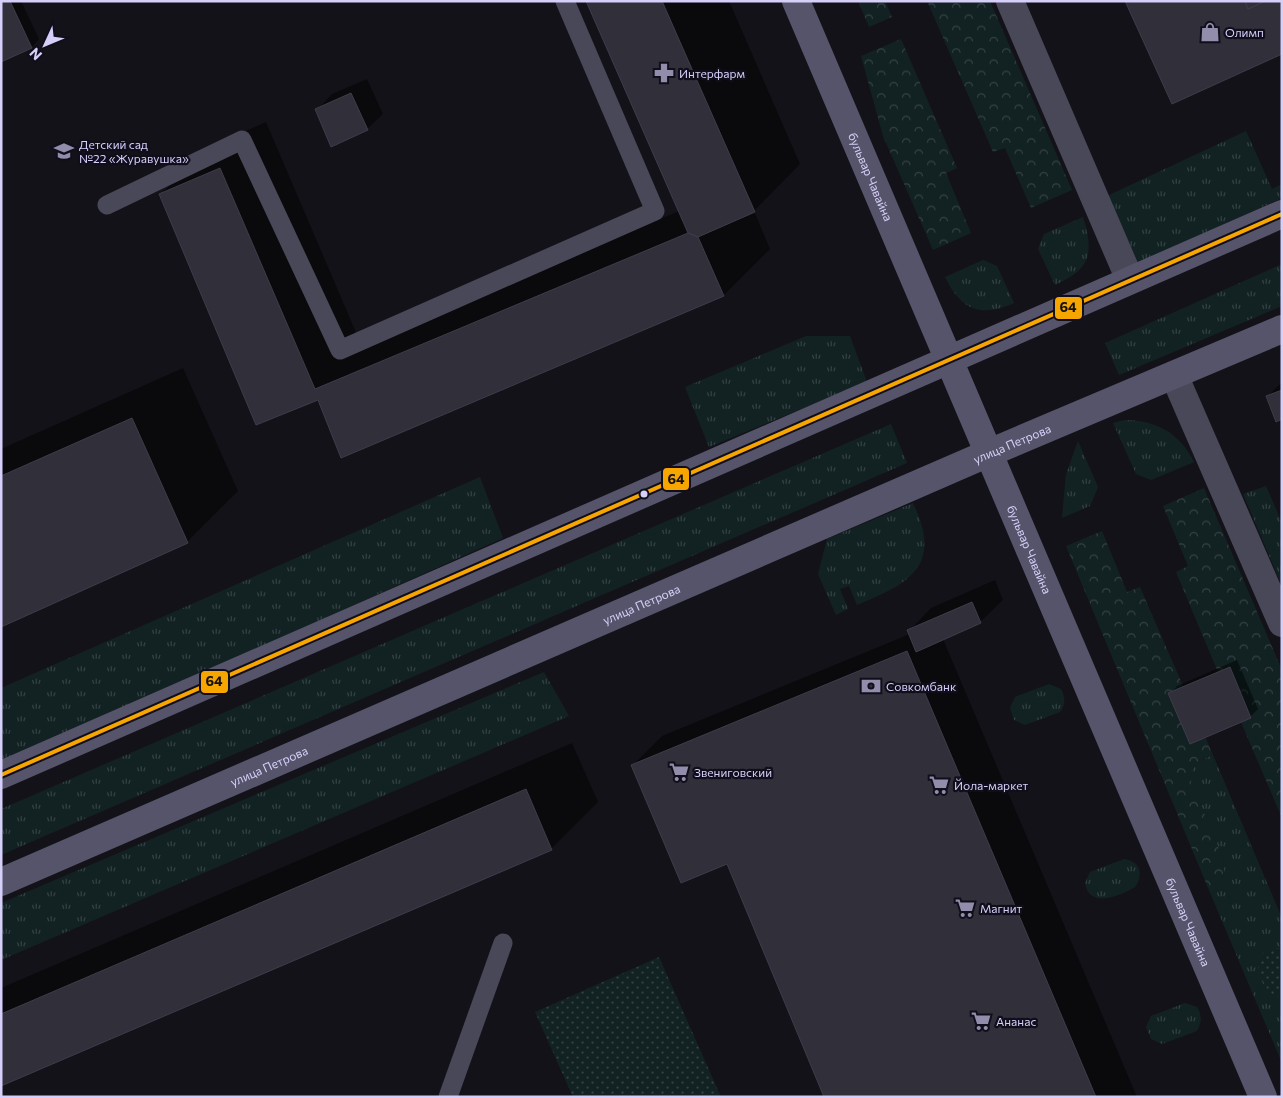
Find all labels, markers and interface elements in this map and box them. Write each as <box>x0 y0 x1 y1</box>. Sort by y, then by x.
north arrow <box>20 20 70 70</box>
shop icon: Олимп <box>1199 21 1221 43</box>
place label: Олимп <box>1225 25 1264 39</box>
text: N <box>26 45 45 64</box>
pharmacy icon: Интерфарм <box>653 62 675 84</box>
place label: Интерфарм <box>679 66 745 80</box>
street label: бульвар Чавайна <box>846 130 896 223</box>
place label: Детский сад №22 «Журавушка» <box>79 137 189 165</box>
school or university icon: Детский сад №22 «Журавушка» <box>53 140 75 162</box>
line badge: 64 <box>1054 296 1083 320</box>
text: 64 <box>1059 298 1077 315</box>
street label: улица Петрова <box>971 421 1053 466</box>
line badge: 64 <box>662 467 690 491</box>
text: 64 <box>667 470 685 487</box>
unlabelled marker <box>639 489 649 499</box>
street label: бульвар Чавайна <box>1005 503 1055 596</box>
street label: улица Петрова <box>600 581 682 627</box>
line badge: 64 <box>200 670 229 694</box>
text: 64 <box>205 672 223 689</box>
bank icon: Совкомбанк <box>860 675 882 697</box>
place label: Совкомбанк <box>886 679 957 693</box>
street label: улица Петрова <box>228 743 310 789</box>
supermarket icon: Звениговский <box>668 761 690 783</box>
place label: Звениговский <box>694 765 772 779</box>
supermarket icon: Йола-маркет <box>928 774 950 796</box>
place label: Йола-маркет <box>954 778 1029 792</box>
street label: бульвар Чавайна <box>1163 876 1213 968</box>
supermarket icon: Магнит <box>954 897 976 919</box>
place label: Магнит <box>980 901 1023 915</box>
supermarket icon: Ананас <box>970 1010 992 1032</box>
place label: Ананас <box>996 1014 1036 1028</box>

